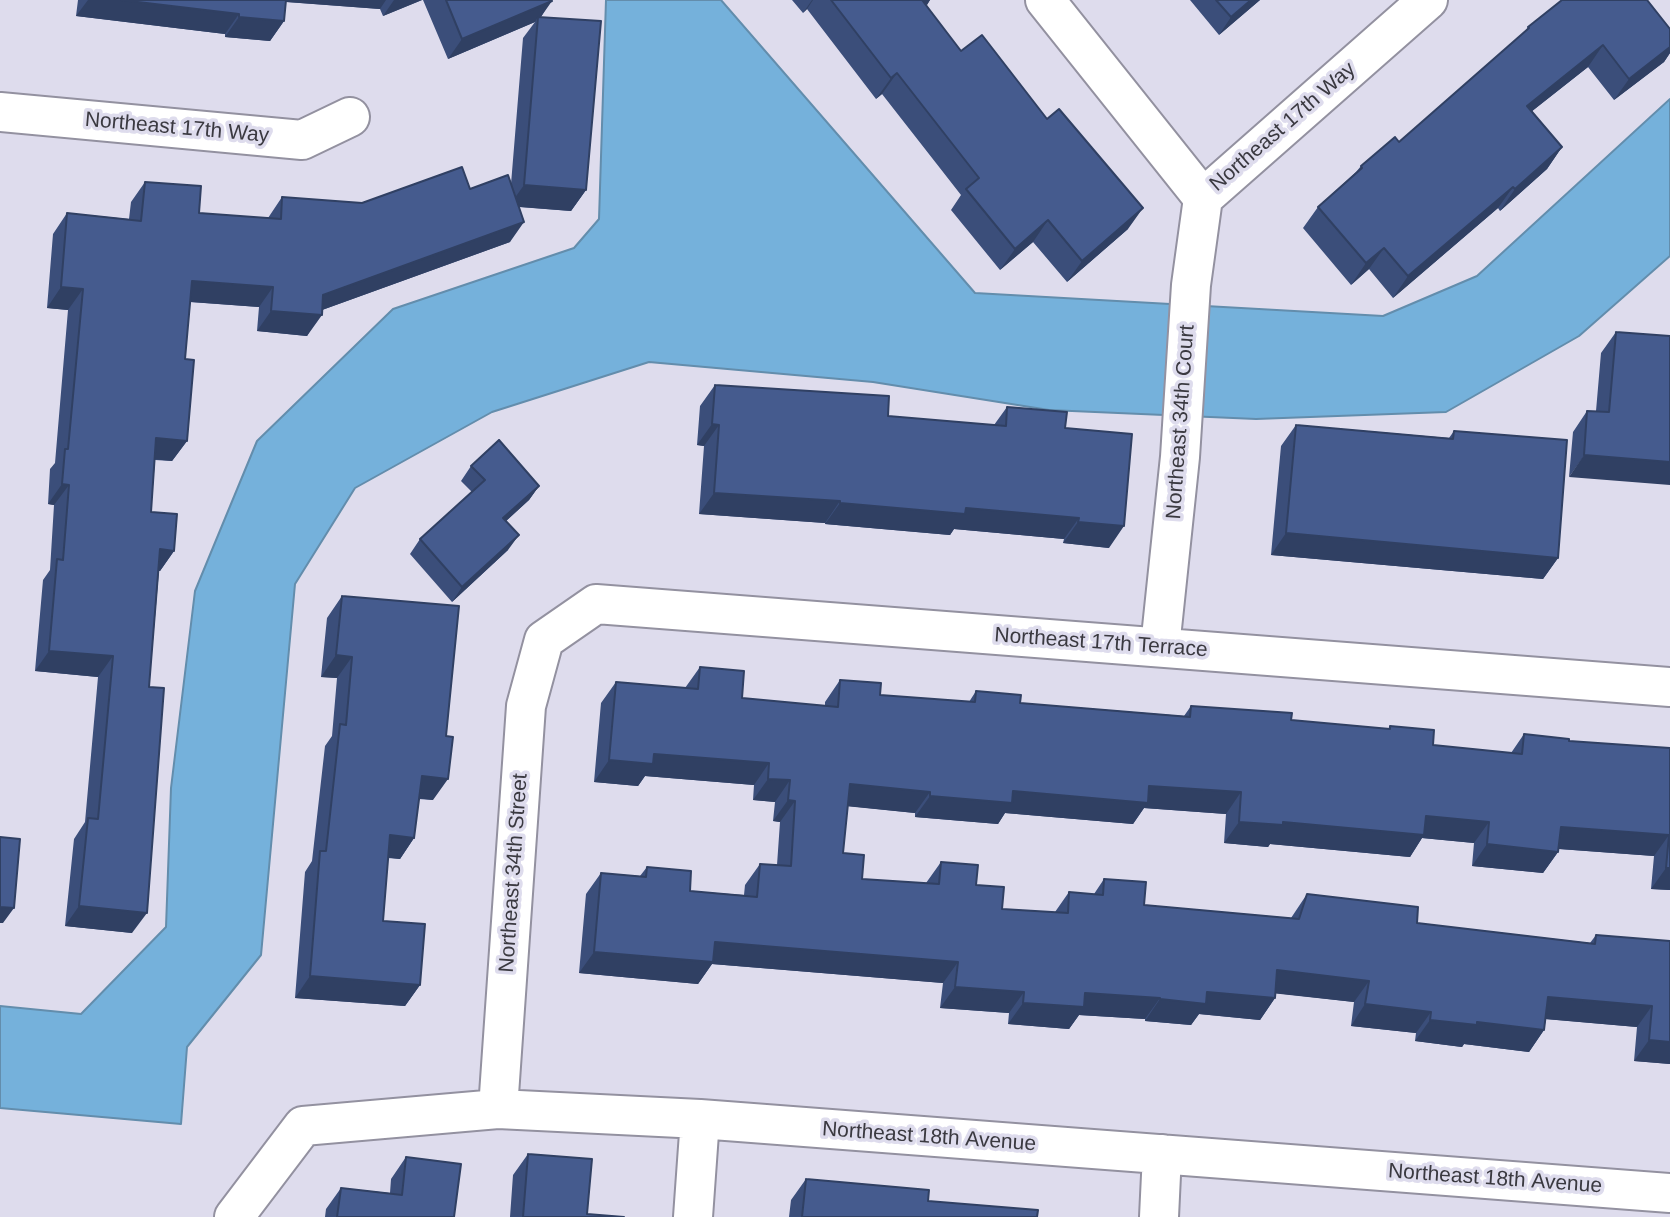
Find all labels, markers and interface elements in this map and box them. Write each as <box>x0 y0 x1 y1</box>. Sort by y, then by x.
street label: Northeast 17th Way <box>1205 57 1361 197</box>
street label: Northeast 17th Way <box>84 107 270 149</box>
street label: Northeast 34th Court <box>1162 324 1200 520</box>
street label: Northeast 17th Terrace <box>994 623 1208 663</box>
street label: Northeast 34th Street <box>494 773 534 973</box>
street label: Northeast 18th Avenue <box>821 1117 1037 1157</box>
street label: Northeast 18th Avenue <box>1387 1159 1603 1199</box>

